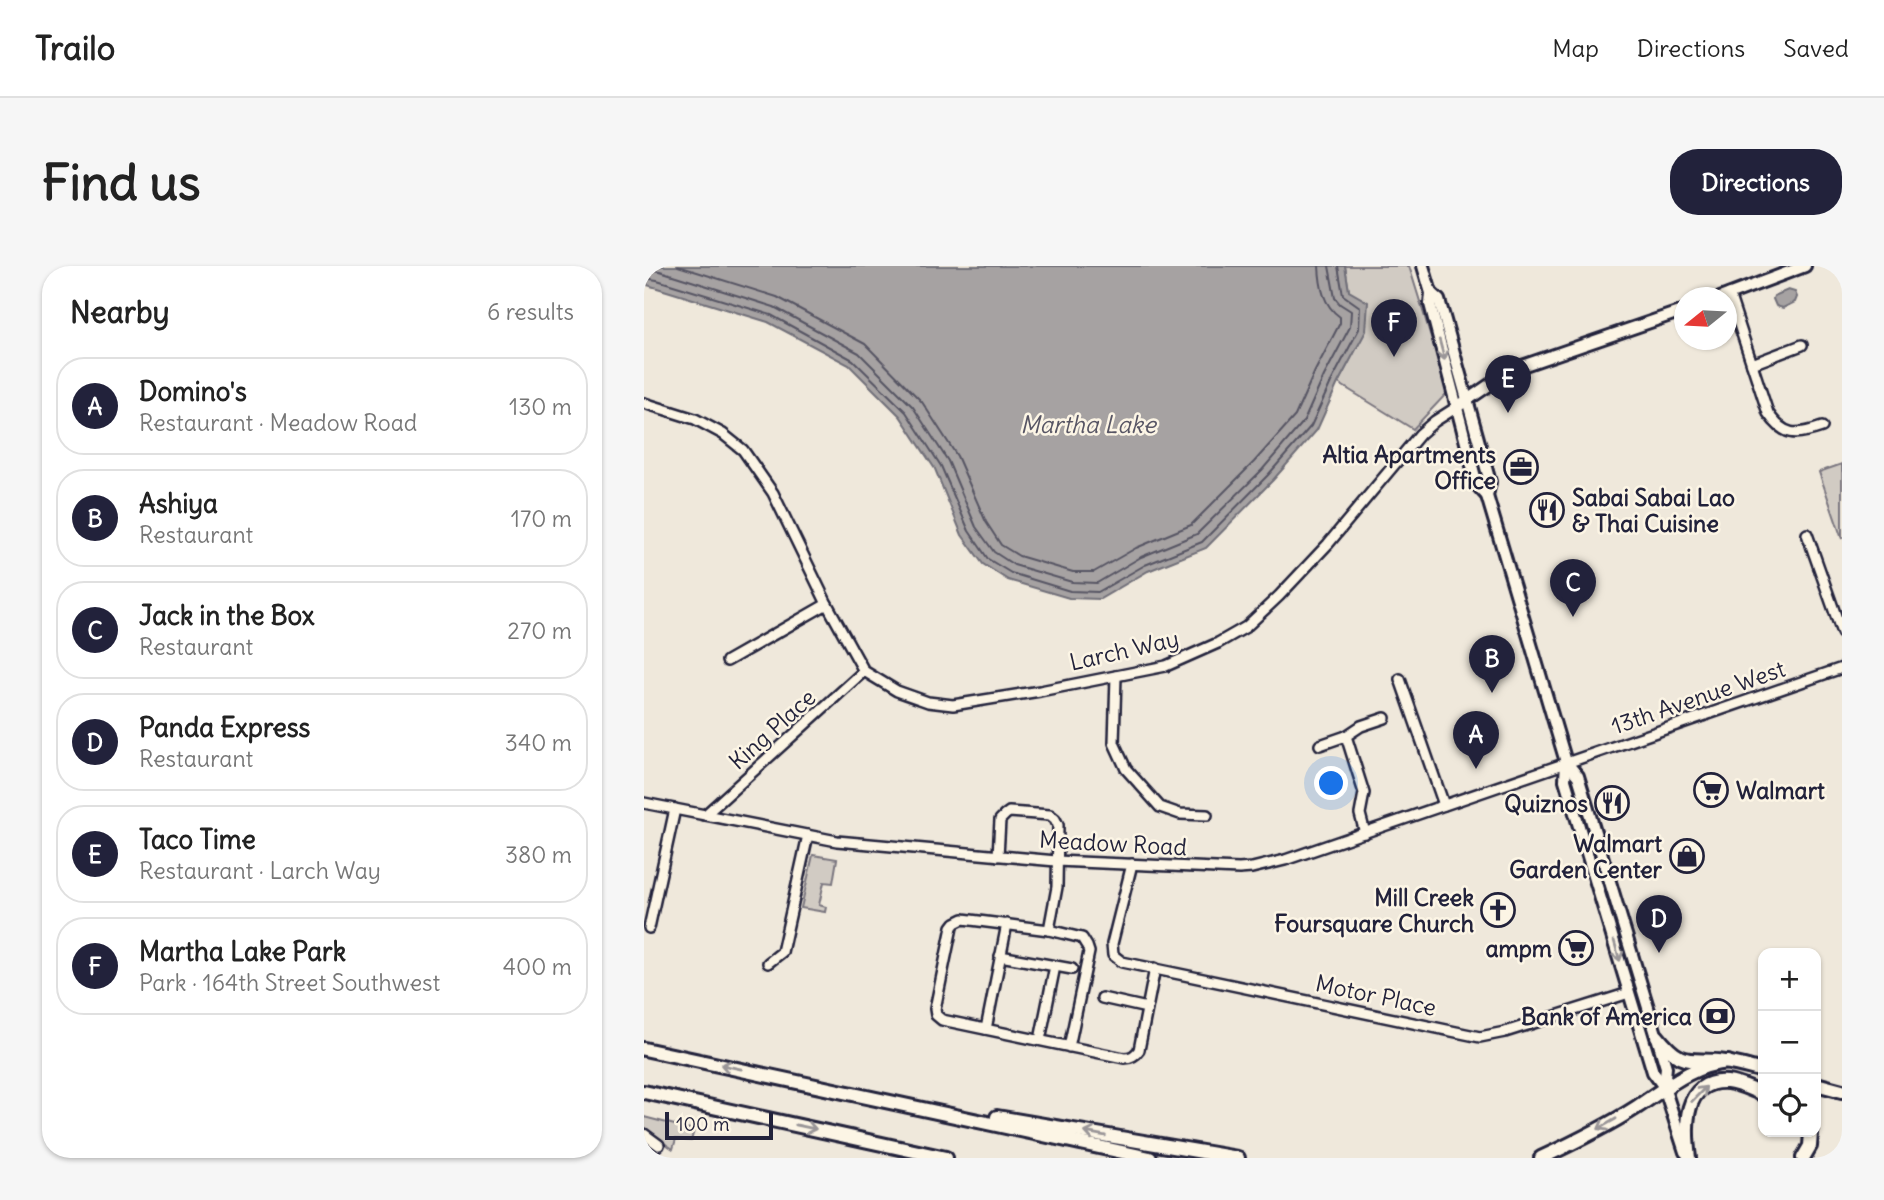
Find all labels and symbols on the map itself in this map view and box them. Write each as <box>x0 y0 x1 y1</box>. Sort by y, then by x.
north arrow <box>1674 287 1737 350</box>
pin: F <box>1371 299 1417 357</box>
one-way arrow <box>1436 338 1449 361</box>
pin: E <box>1485 355 1531 413</box>
water label: Martha Lake <box>1020 409 1158 439</box>
place label: Altia Apartments Office <box>1323 440 1496 495</box>
office icon: Altia Apartments Office <box>1502 448 1540 486</box>
place label: Sabai Sabai Lao & Thai Cuisine <box>1572 483 1735 538</box>
restaurant icon: Sabai Sabai Lao & Thai Cuisine <box>1528 491 1566 529</box>
pin: C <box>1550 559 1596 617</box>
street label: Larch Way <box>1066 623 1182 677</box>
pin: B <box>1469 635 1515 693</box>
street label: 13th Avenue West <box>1607 654 1789 740</box>
street label: King Place <box>723 683 821 775</box>
pin: A <box>1453 711 1499 769</box>
your location <box>1314 766 1348 800</box>
supermarket icon: Walmart <box>1692 771 1730 809</box>
place label: Walmart <box>1736 776 1825 805</box>
restaurant icon: Quiznos <box>1593 784 1631 822</box>
place label: Quiznos <box>1504 789 1588 818</box>
street label: Meadow Road <box>1038 825 1188 861</box>
place label: Walmart Garden Center <box>1509 829 1663 884</box>
shop icon: Walmart Garden Center <box>1668 837 1706 875</box>
place label: Mill Creek Foursquare Church <box>1274 883 1474 938</box>
church icon: Mill Creek Foursquare Church <box>1479 891 1517 929</box>
pin: D <box>1636 895 1682 953</box>
supermarket icon: ampm <box>1557 929 1595 967</box>
place label: ampm <box>1485 934 1552 963</box>
one-way arrow <box>1611 940 1624 962</box>
street label: Motor Place <box>1313 968 1439 1022</box>
bank icon: Bank of America <box>1698 997 1736 1035</box>
place label: Bank of America <box>1521 1002 1692 1031</box>
one-way arrow <box>720 1060 743 1074</box>
one-way arrow <box>1691 1086 1708 1103</box>
scale bar <box>665 1109 774 1141</box>
one-way arrow <box>1597 1118 1618 1131</box>
one-way arrow <box>794 1121 817 1135</box>
one-way arrow <box>1084 1127 1107 1140</box>

